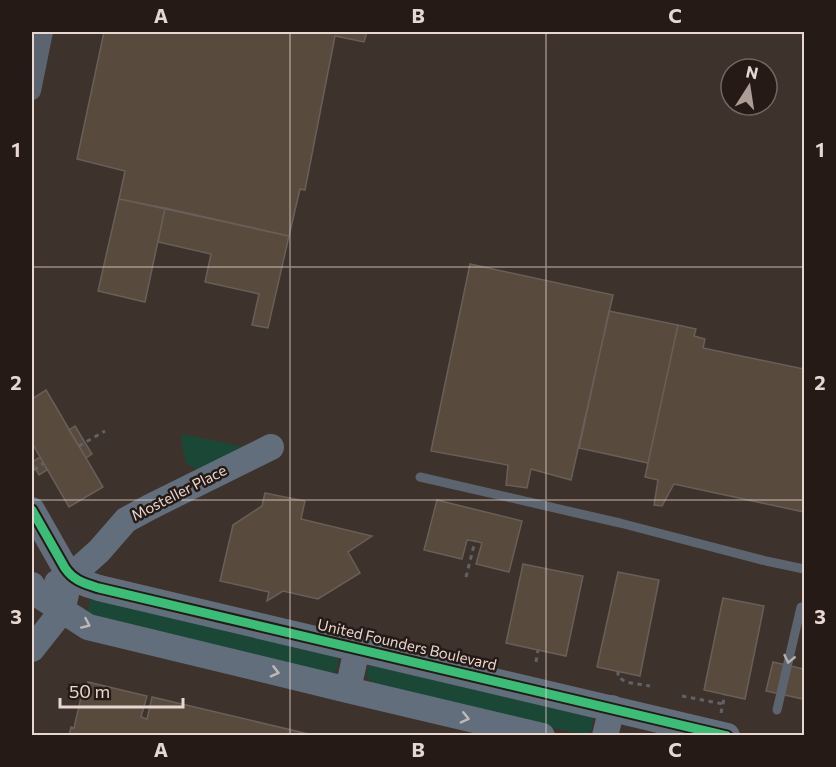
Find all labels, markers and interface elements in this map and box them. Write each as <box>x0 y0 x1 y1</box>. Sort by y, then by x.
text: A <box>154 3 168 27</box>
text: B <box>411 3 425 27</box>
text: C <box>668 3 682 27</box>
north arrow <box>719 57 779 117</box>
text: N <box>744 61 760 82</box>
text: 1 <box>11 137 21 161</box>
text: 1 <box>815 137 825 161</box>
text: 2 <box>10 370 22 394</box>
text: 2 <box>814 370 826 394</box>
street label: Mosteller Place <box>128 460 229 524</box>
text: 3 <box>10 604 22 628</box>
text: 3 <box>814 604 826 628</box>
street label: United Founders Boulevard <box>316 615 499 673</box>
one-way arrow <box>80 617 91 629</box>
one-way arrow <box>783 653 796 663</box>
one-way arrow <box>270 665 280 678</box>
scale bar <box>60 671 183 709</box>
text: 50 m <box>69 680 110 702</box>
one-way arrow <box>460 710 470 723</box>
text: A <box>154 737 168 761</box>
text: B <box>411 737 425 761</box>
text: C <box>668 737 682 761</box>

